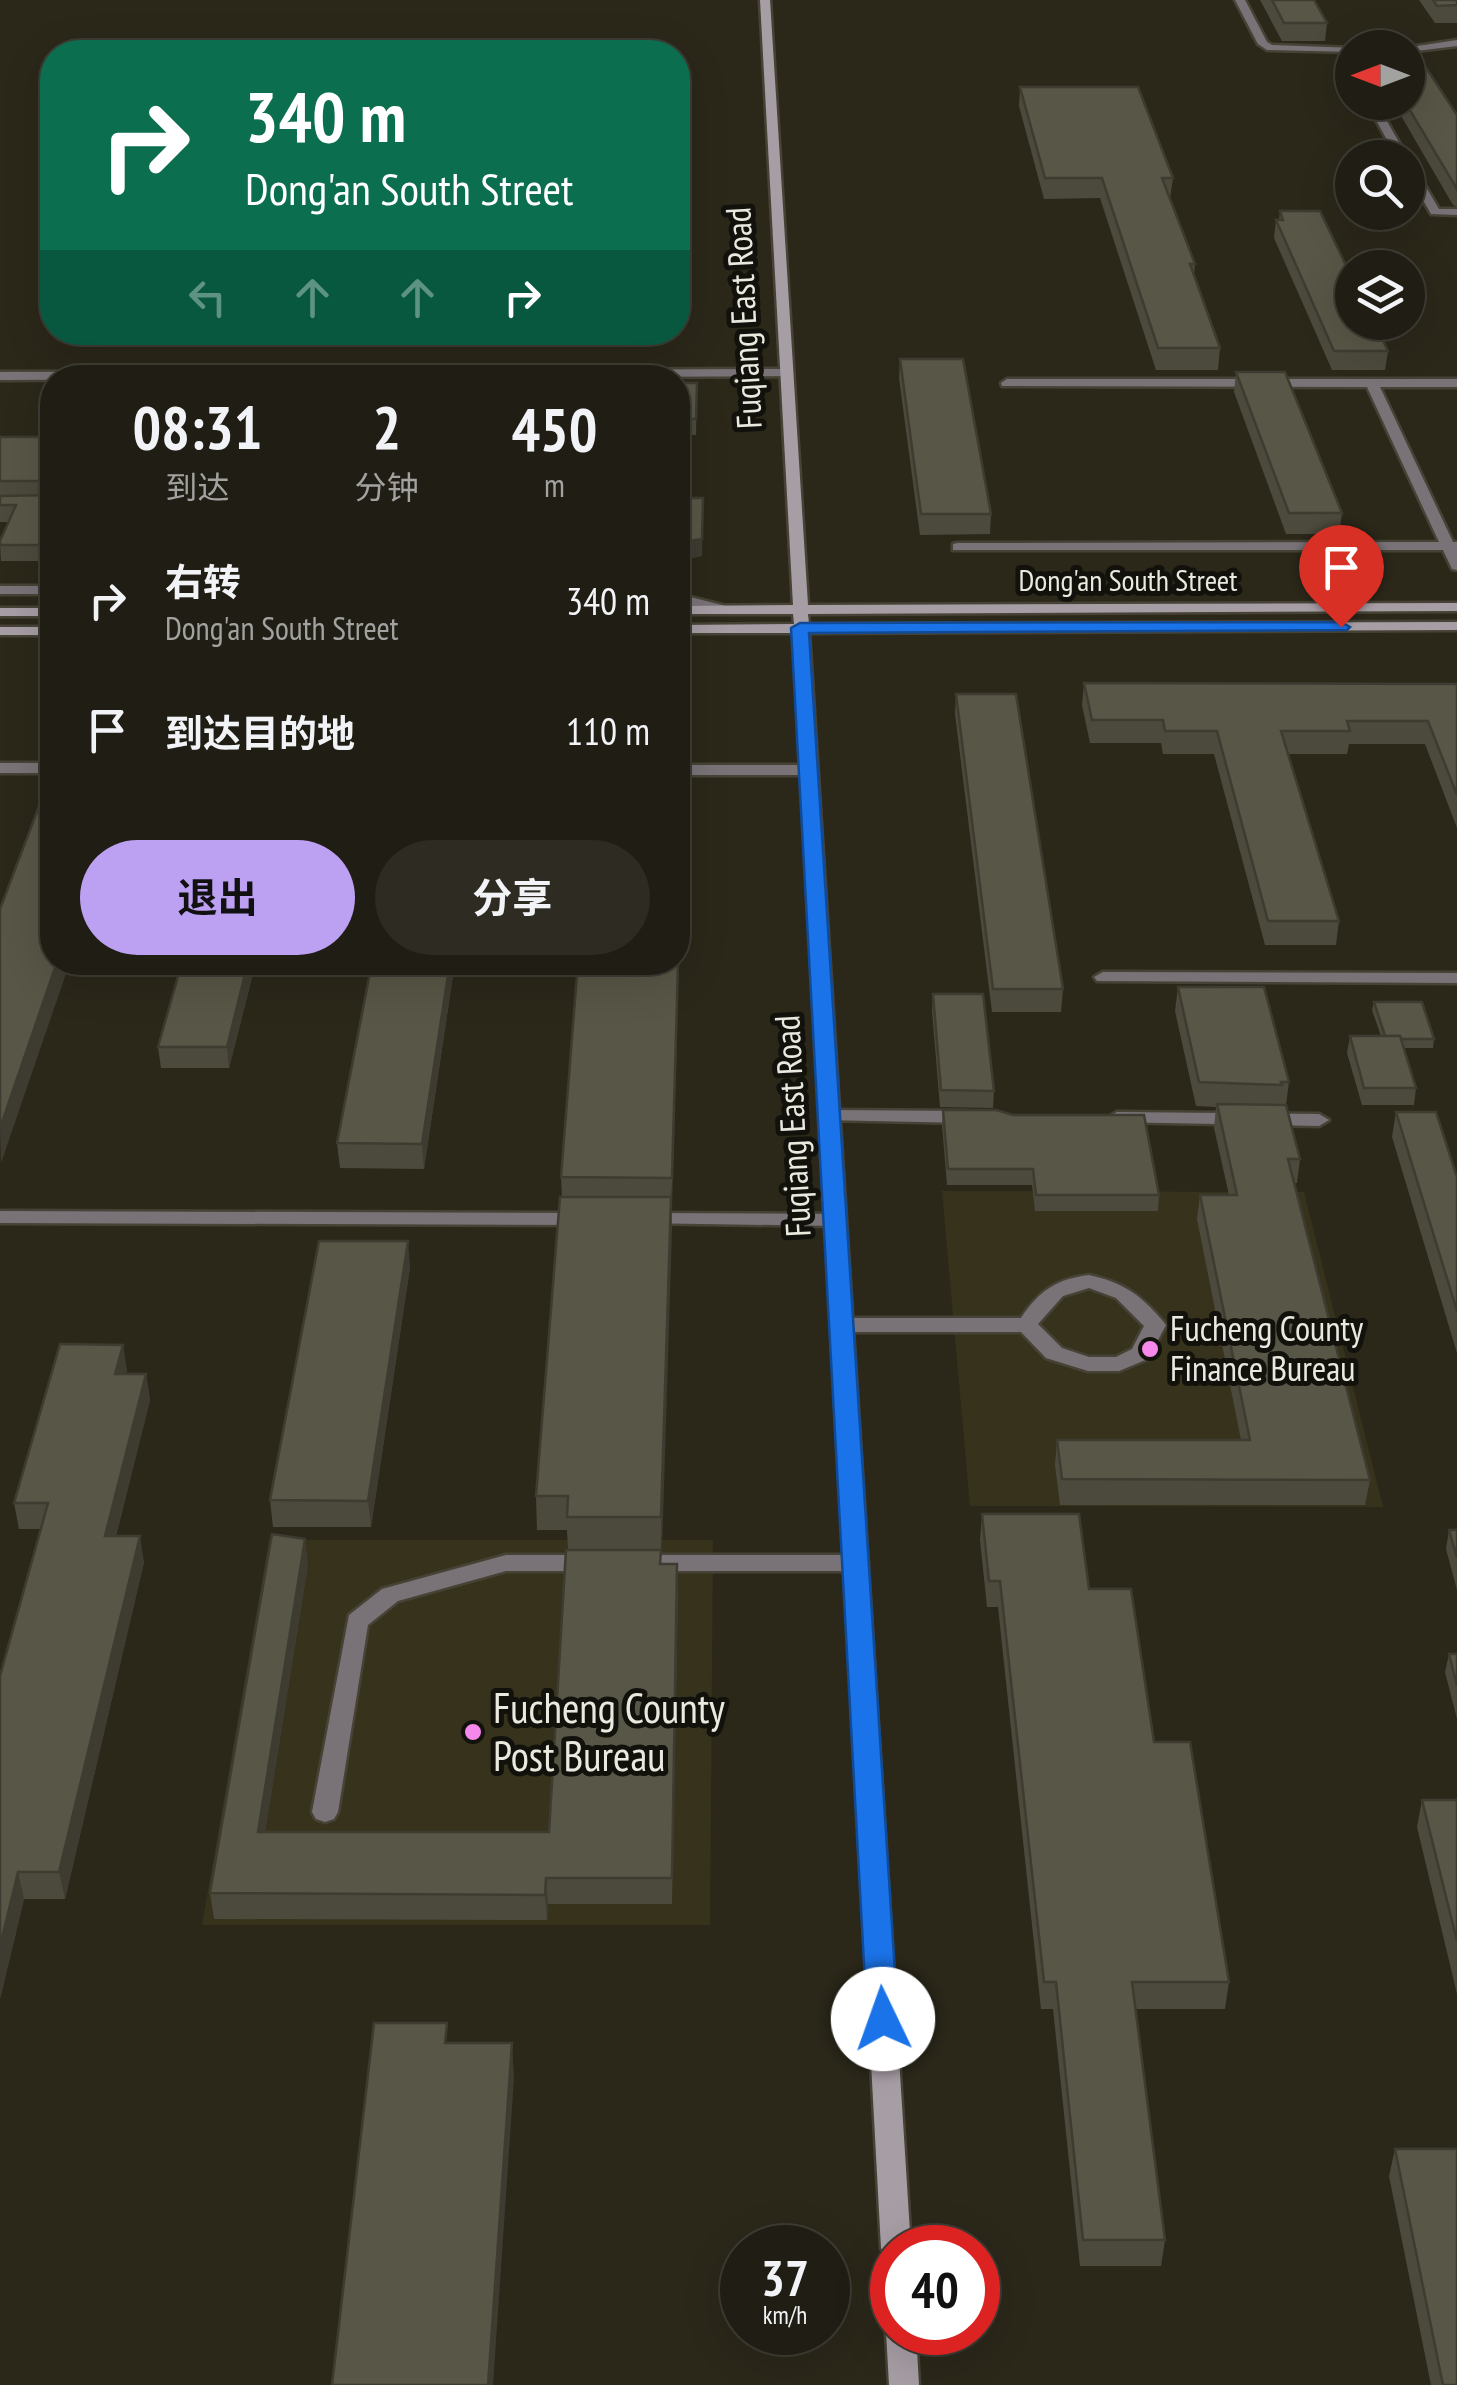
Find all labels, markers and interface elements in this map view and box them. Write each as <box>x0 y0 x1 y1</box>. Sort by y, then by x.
north arrow <box>1335 30 1425 120</box>
map controls <box>1335 30 1425 340</box>
text: 340 m <box>245 71 406 161</box>
icon: right <box>80 80 210 210</box>
button: search <box>1335 140 1425 230</box>
text: Dong'an South Street <box>245 159 573 217</box>
street label: Fuqiang East Road <box>714 206 772 430</box>
button: layers <box>1335 250 1425 340</box>
icon: left <box>180 270 235 325</box>
icon: ahead <box>285 270 340 325</box>
icon: ahead <box>390 270 445 325</box>
icon: right <box>495 270 550 325</box>
text: 08:31 <box>133 388 262 466</box>
text: 2 <box>373 388 401 466</box>
text: 450 <box>511 390 597 468</box>
text: m <box>544 464 565 506</box>
text: 到达 <box>165 466 229 508</box>
text: 分钟 <box>355 466 419 508</box>
pin <box>1299 525 1384 628</box>
icon: arrive <box>1314 540 1369 595</box>
text: 右转 <box>165 557 241 606</box>
street label: Dong'an South Street <box>1019 560 1238 599</box>
icon: right <box>80 573 135 628</box>
text: 340 m <box>566 576 650 625</box>
text: Dong'an South Street <box>165 607 399 649</box>
icon: arrive <box>80 703 135 758</box>
text: 110 m <box>566 706 650 755</box>
text: 到达目的地 <box>165 708 355 757</box>
button: 退出 <box>80 840 355 955</box>
button: 分享 <box>375 840 650 955</box>
street label: Fuqiang East Road <box>763 1014 821 1238</box>
place label: Fucheng County Finance Bureau <box>1170 1305 1364 1391</box>
marker: Fucheng County Finance Bureau <box>1139 1338 1161 1360</box>
place label: Fucheng County Post Bureau <box>493 1680 725 1783</box>
marker: Fucheng County Post Bureau <box>462 1721 484 1743</box>
position arrow <box>831 1967 935 2071</box>
speed limit sign: 40 <box>870 2225 1000 2355</box>
text: 37 <box>761 2245 809 2310</box>
text: km/h <box>763 2299 807 2331</box>

